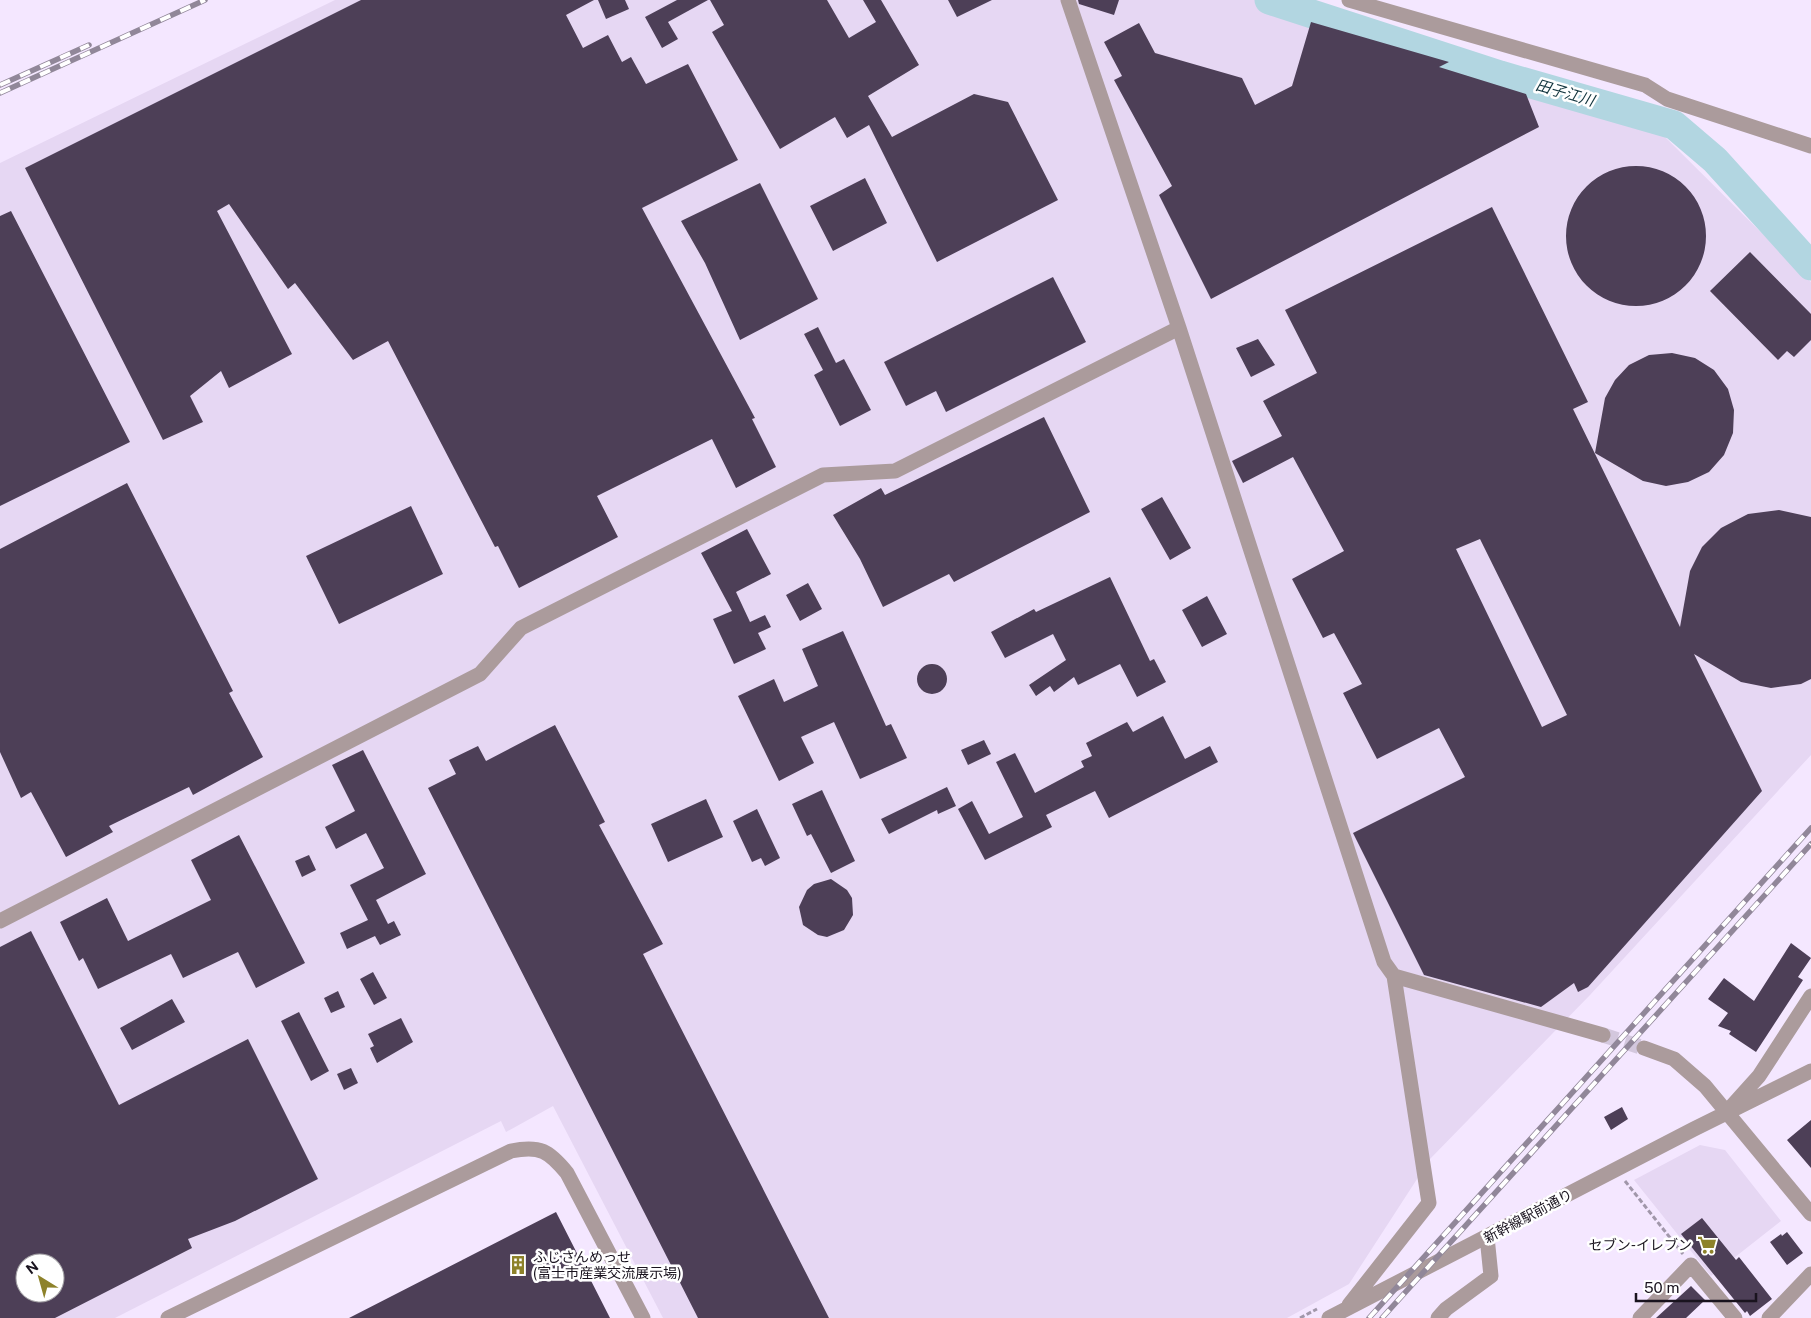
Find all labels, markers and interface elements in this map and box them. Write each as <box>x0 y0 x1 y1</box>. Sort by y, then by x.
water label: 田子江川 <box>1534 76 1598 110</box>
street label: 新幹線駅前通り <box>1481 1186 1575 1246</box>
supermarket icon: セブン-イレブン <box>1696 1234 1718 1256</box>
place label: セブン-イレブン <box>1589 1237 1692 1253</box>
place label: ふじさんめっせ (富士市産業交流展示場) <box>533 1249 682 1281</box>
north arrow <box>15 1253 65 1303</box>
building icon: ふじさんめっせ (富士市産業交流展示場) <box>507 1254 529 1276</box>
text: N <box>23 1258 41 1277</box>
scale bar <box>1636 1270 1756 1302</box>
text: 50 m <box>1644 1279 1679 1296</box>

